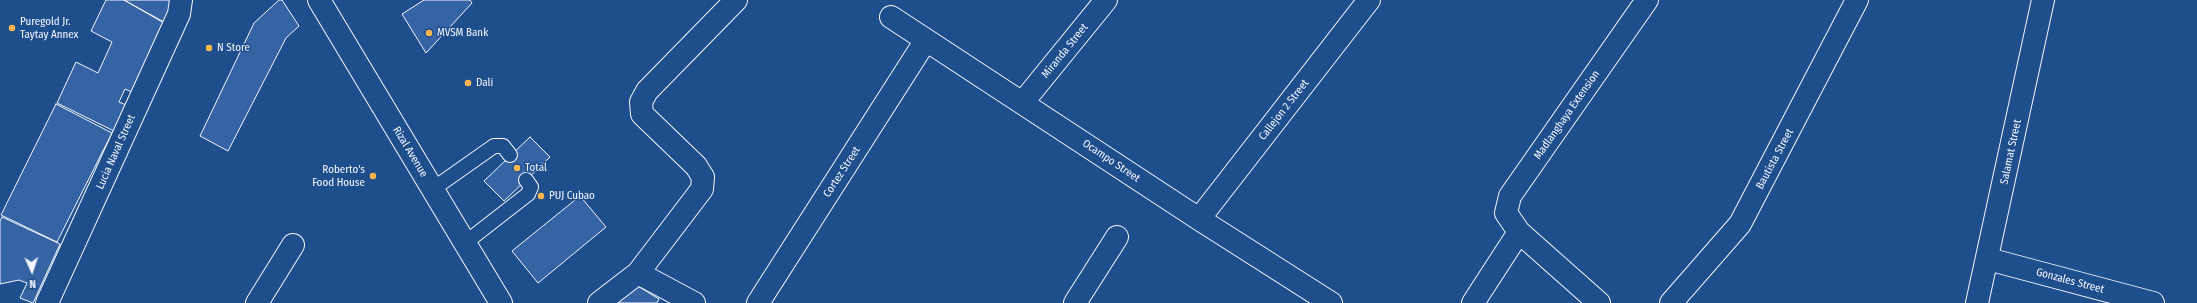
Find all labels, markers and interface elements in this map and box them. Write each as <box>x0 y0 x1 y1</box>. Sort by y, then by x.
place label: Puregold Jr. Taytay Annex <box>20 15 78 41</box>
street label: Miranda Street <box>1039 21 1091 81</box>
marker: Puregold Jr. Taytay Annex <box>7 23 17 33</box>
place label: MVSM Bank <box>437 26 488 40</box>
marker: MVSM Bank <box>424 28 434 38</box>
place label: N Store <box>217 41 250 55</box>
marker: N Store <box>204 43 214 53</box>
street label: Madlanghaya Extension <box>1531 68 1603 162</box>
place label: Dali <box>476 76 493 90</box>
street label: Callejon 2 Street <box>1256 77 1312 143</box>
marker: Dali <box>463 78 473 88</box>
street label: Lucia Naval Street <box>94 113 138 191</box>
street label: Salamat Street <box>1998 118 2024 186</box>
street label: Rizal Avenue <box>390 124 430 180</box>
street label: Bautista Street <box>1753 126 1797 192</box>
street label: Ocampo Street <box>1080 137 1142 185</box>
street label: Cortez Street <box>821 144 863 200</box>
place label: Total <box>525 161 547 175</box>
place label: Roberto's Food House <box>312 163 365 189</box>
marker: Total <box>512 163 522 173</box>
marker: Roberto's Food House <box>368 171 378 181</box>
place label: PUJ Cubao <box>549 189 595 203</box>
marker: PUJ Cubao <box>536 191 546 201</box>
north arrow <box>12 251 52 291</box>
street label: Gonzales Street <box>2034 266 2106 296</box>
text: N <box>29 277 36 290</box>

